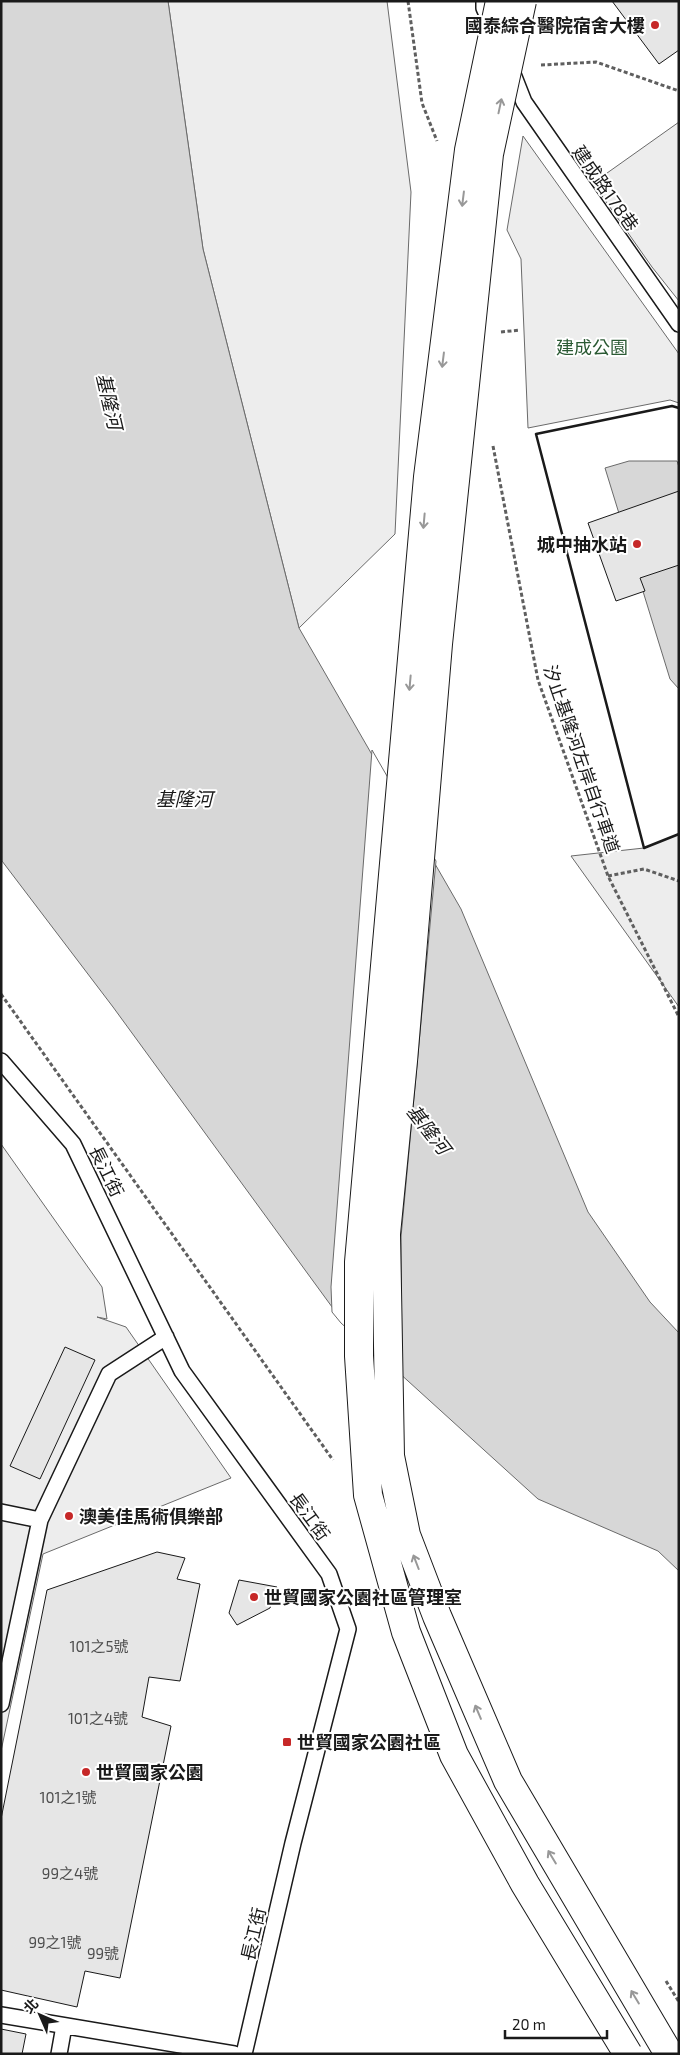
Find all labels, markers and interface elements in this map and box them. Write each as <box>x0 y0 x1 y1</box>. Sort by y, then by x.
place label: 國泰綜合醫院宿舍大樓 <box>465 14 645 36</box>
marker: 國泰綜合醫院宿舍大樓 <box>649 19 661 31</box>
one-way arrow <box>495 98 505 114</box>
street label: 建成路178巷 <box>569 141 643 235</box>
one-way arrow <box>458 190 468 206</box>
park label: 建成公園 <box>556 336 628 358</box>
one-way arrow <box>438 352 448 368</box>
water label: 基隆河 <box>92 371 129 435</box>
one-way arrow <box>419 513 429 529</box>
place label: 城中抽水站 <box>537 533 627 555</box>
marker: 城中抽水站 <box>631 538 643 550</box>
street label: 汐止基隆河左岸自行車道 <box>539 662 625 856</box>
one-way arrow <box>405 675 415 691</box>
water label: 基隆河 <box>155 787 216 810</box>
water label: 基隆河 <box>402 1099 458 1162</box>
street label: 長江街 <box>85 1142 129 1200</box>
street label: 長江街 <box>285 1488 335 1544</box>
place label: 澳美佳馬術俱樂部 <box>79 1505 223 1527</box>
marker: 澳美佳馬術俱樂部 <box>63 1510 75 1522</box>
one-way arrow <box>411 1555 421 1570</box>
place label: 世貿國家公園社區管理室 <box>264 1586 462 1608</box>
marker: 世貿國家公園社區管理室 <box>248 1591 260 1603</box>
house number: 101之5號 <box>69 1637 129 1655</box>
one-way arrow <box>473 1705 483 1720</box>
house number: 101之4號 <box>68 1709 128 1727</box>
place label: 世貿國家公園社區 <box>297 1731 441 1753</box>
marker: 世貿國家公園社區 <box>281 1736 293 1748</box>
place label: 世貿國家公園 <box>96 1761 204 1783</box>
marker: 世貿國家公園 <box>80 1766 92 1778</box>
house number: 101之1號 <box>40 1788 96 1806</box>
one-way arrow <box>547 1850 557 1864</box>
house number: 99之4號 <box>42 1864 98 1882</box>
street label: 長江街 <box>236 1905 270 1963</box>
house number: 99之1號 <box>28 1933 82 1951</box>
house number: 99號 <box>87 1944 119 1962</box>
one-way arrow <box>630 1989 640 2004</box>
north arrow <box>15 1990 65 2040</box>
text: 北 <box>19 1994 41 2016</box>
scale bar <box>505 2008 608 2040</box>
text: 20 m <box>512 2015 546 2033</box>

